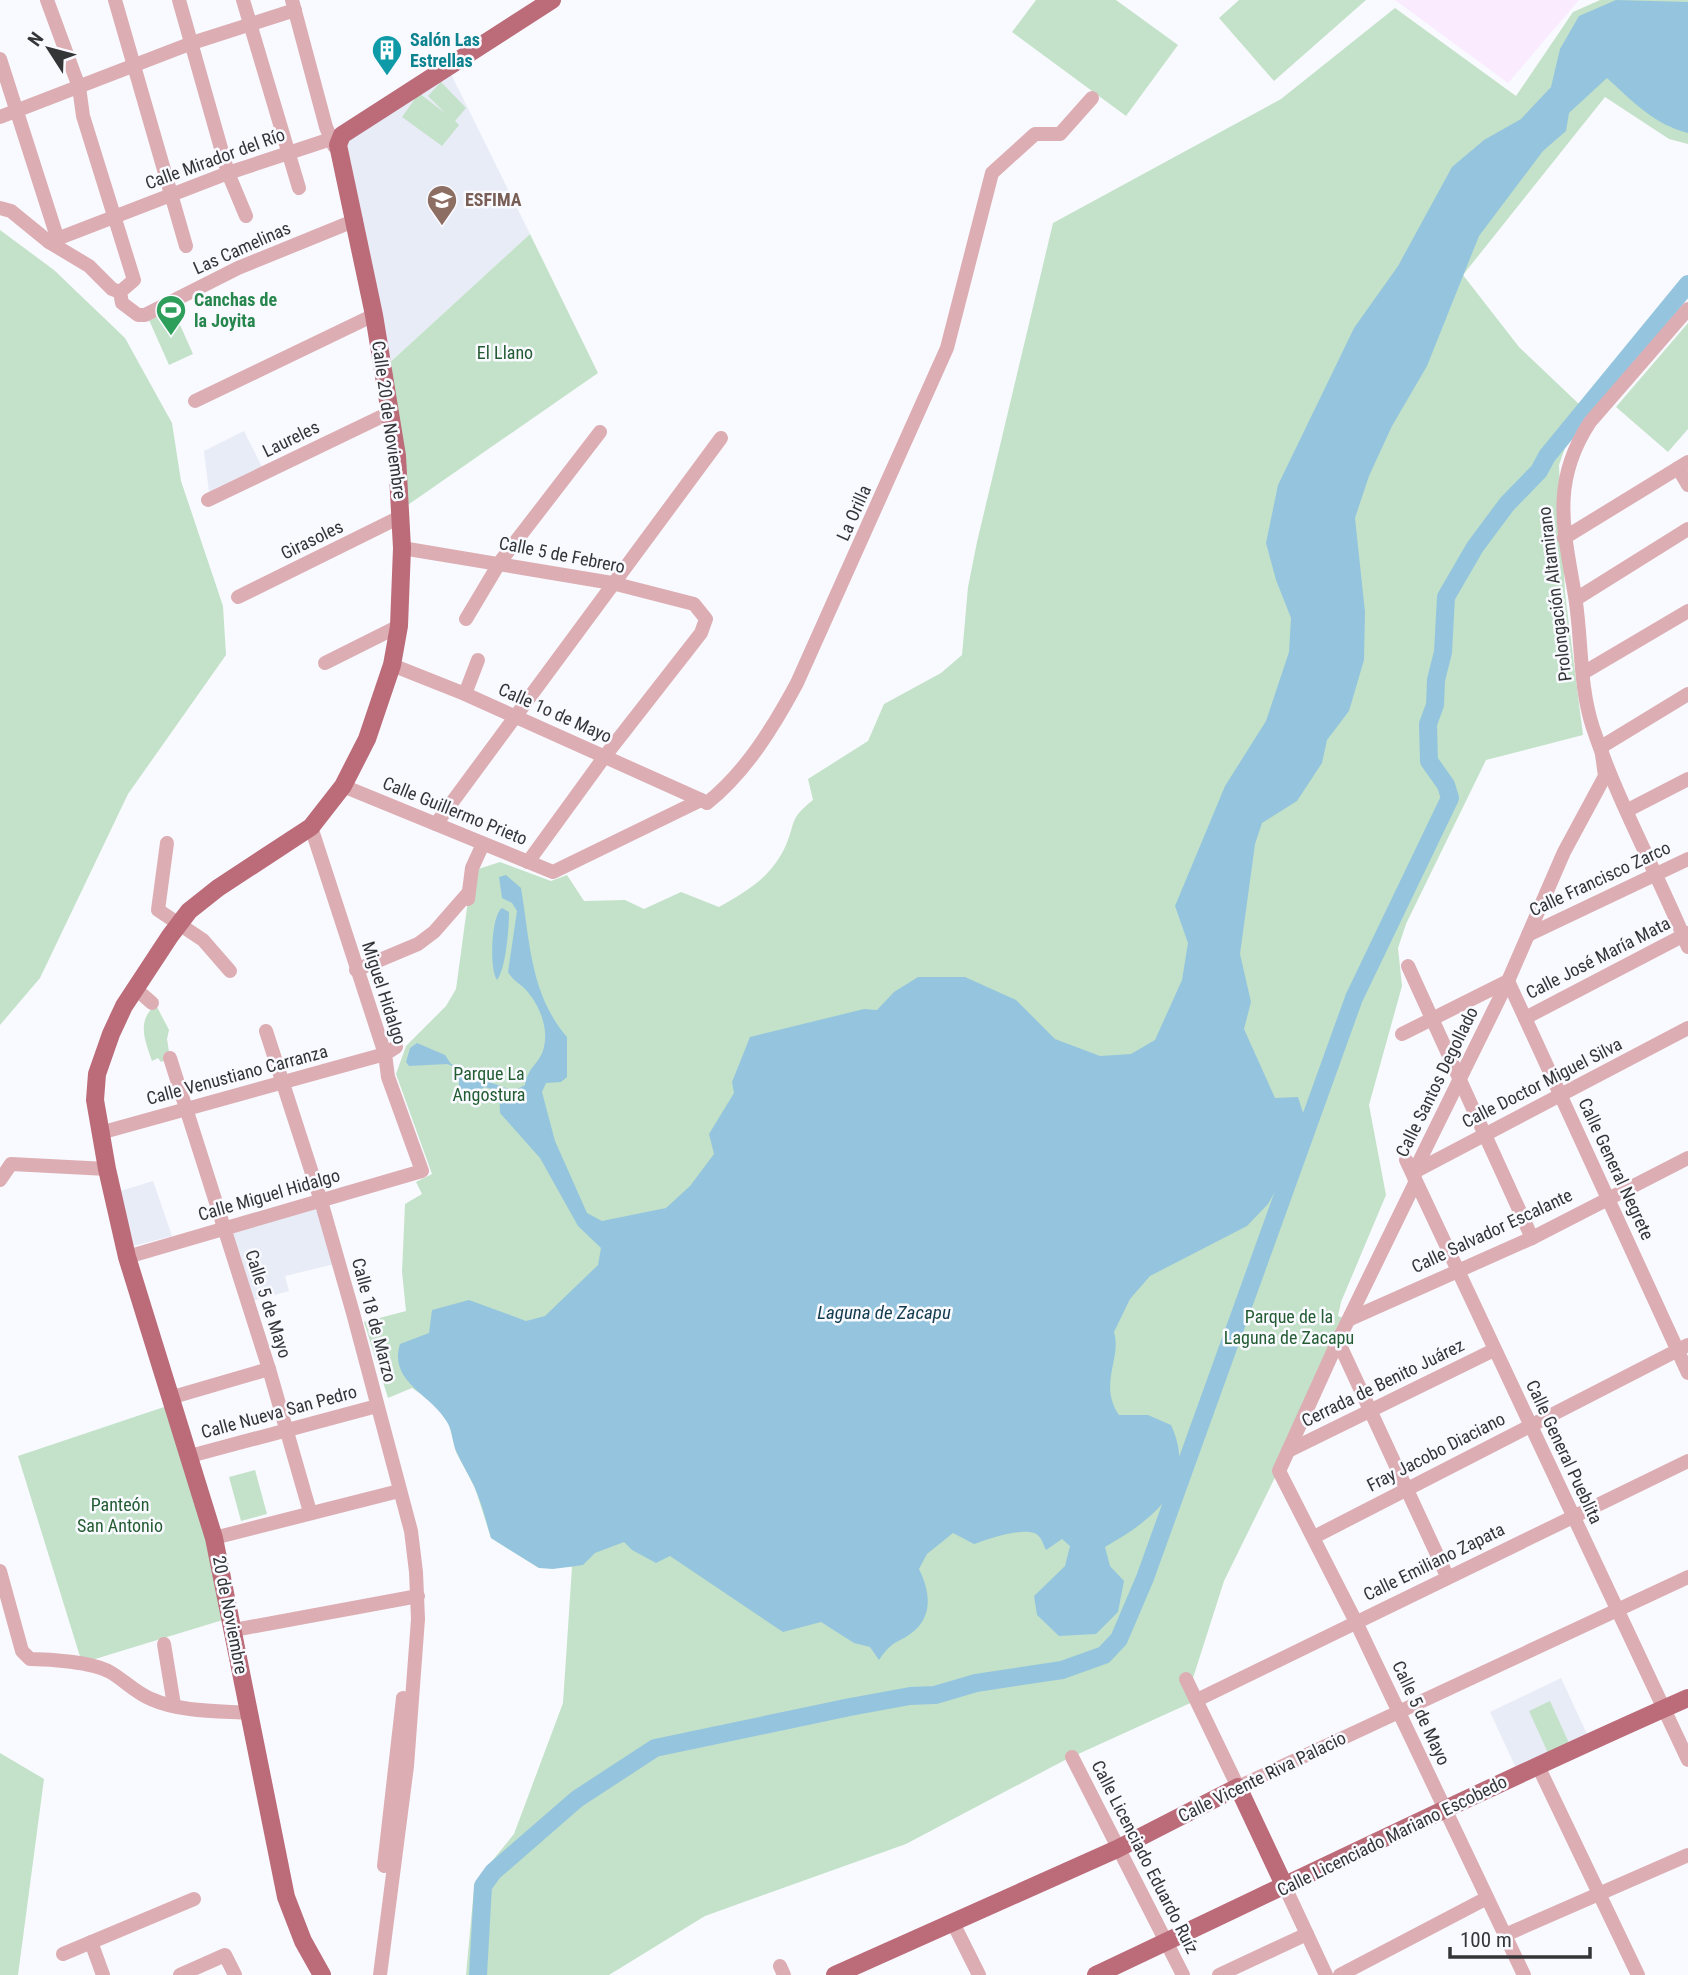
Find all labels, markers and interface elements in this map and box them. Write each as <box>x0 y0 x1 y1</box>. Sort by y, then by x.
north arrow <box>14 14 84 84</box>
text: N <box>23 28 48 51</box>
place label: Salón Las Estrellas <box>410 29 480 71</box>
building icon: Salón Las Estrellas <box>370 33 404 77</box>
street label: Calle Mirador del Río <box>142 123 288 194</box>
school or university icon: ESFIMA <box>425 183 459 227</box>
place label: ESFIMA <box>465 189 522 210</box>
street label: Las Camelinas <box>190 217 294 278</box>
place label: Canchas de la Joyita <box>194 289 277 331</box>
sports icon: Canchas de la Joyita <box>154 293 188 337</box>
street label: Calle 20 de Noviembre <box>368 339 411 500</box>
park label: El Llano <box>477 342 533 363</box>
street label: Laureles <box>259 416 323 461</box>
street label: La Orilla <box>832 482 875 544</box>
street label: Prolongación Altamirano <box>1533 506 1576 683</box>
street label: Girasoles <box>277 516 346 564</box>
street label: Calle 5 de Febrero <box>497 532 627 577</box>
street label: Calle 1o de Mayo <box>495 678 615 747</box>
street label: Calle Guillermo Prieto <box>380 772 531 849</box>
street label: Calle Francisco Zarco <box>1526 837 1674 920</box>
street label: Calle José María Mata <box>1522 912 1673 1003</box>
street label: Miguel Hidalgo <box>358 939 411 1047</box>
street label: Calle Santos Degollado <box>1391 1003 1482 1160</box>
street label: Calle Doctor Miguel Silva <box>1458 1033 1625 1132</box>
street label: Calle Venustiano Carranza <box>144 1040 330 1109</box>
park label: Parque La Angostura <box>452 1063 526 1105</box>
street label: Calle General Negrete <box>1574 1095 1658 1243</box>
street label: Calle Miguel Hidalgo <box>196 1164 342 1225</box>
street label: Calle Salvador Escalante <box>1408 1184 1575 1277</box>
street label: Calle 5 de Mayo <box>241 1247 296 1361</box>
street label: Calle 18 de Marzo <box>348 1256 401 1384</box>
water label: Laguna de Zacapu <box>817 1301 951 1324</box>
park label: Parque de la Laguna de Zacapu <box>1224 1306 1354 1348</box>
street label: Cerrada de Benito Juárez <box>1298 1334 1468 1431</box>
street label: Calle General Pueblita <box>1522 1377 1607 1527</box>
street label: Calle Nueva San Pedro <box>199 1381 359 1442</box>
street label: Fray Jacobo Diaciano <box>1363 1408 1508 1495</box>
park label: Panteón San Antonio <box>77 1494 163 1536</box>
street label: Calle Emiliano Zapata <box>1360 1518 1508 1605</box>
street label: 20 de Noviembre <box>209 1554 252 1676</box>
street label: Calle 5 de Mayo <box>1388 1657 1455 1768</box>
street label: Calle Vicente Riva Palacio <box>1174 1727 1349 1826</box>
street label: Calle Licenciado Eduardo Ruíz <box>1088 1757 1203 1957</box>
street label: Calle Licenciado Mariano Escobedo <box>1273 1771 1510 1900</box>
scale bar <box>1450 1916 1590 1960</box>
text: 100 m <box>1460 1928 1512 1952</box>

